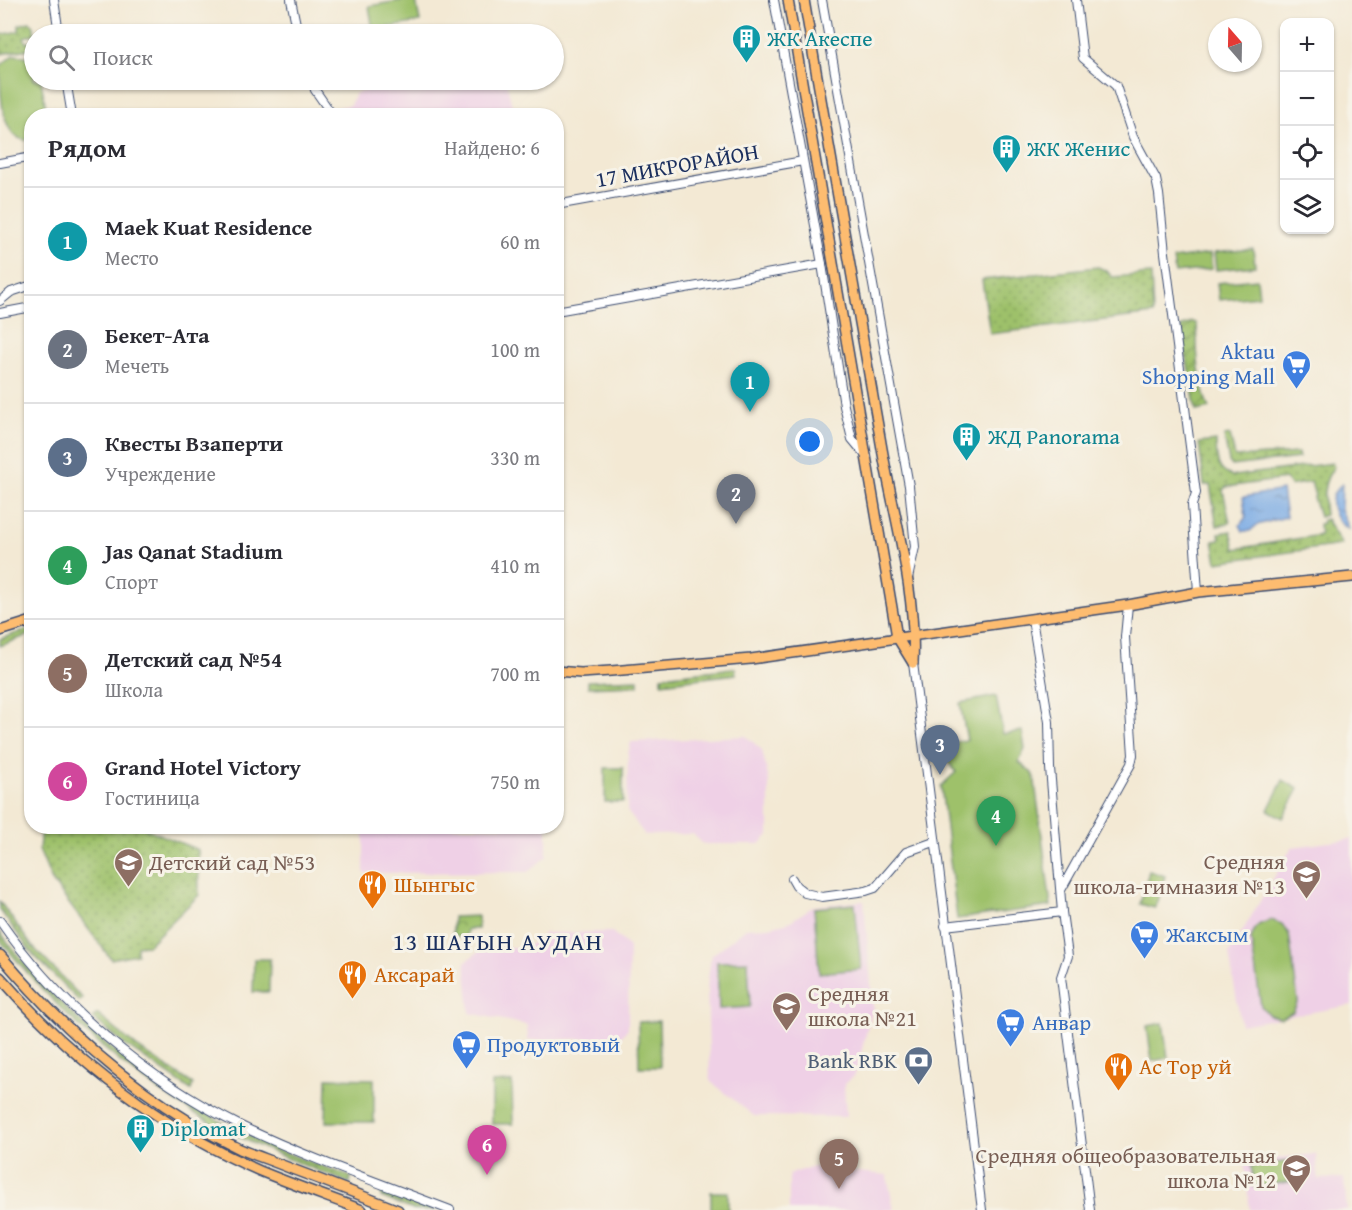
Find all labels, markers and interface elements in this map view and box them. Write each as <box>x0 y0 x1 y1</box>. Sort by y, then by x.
north arrow <box>1208 18 1262 72</box>
map controls <box>1280 18 1334 234</box>
button: + <box>1280 18 1334 72</box>
building icon: ЖК Акеспе <box>730 22 762 64</box>
place label: ЖК Акеспе <box>766 22 873 54</box>
search box <box>24 24 564 90</box>
icon: search <box>45 41 78 74</box>
text: Поиск <box>93 41 153 73</box>
button: − <box>1280 72 1334 126</box>
button: locate <box>1280 126 1334 180</box>
text: Рядом <box>48 128 126 167</box>
building icon: ЖК Женис <box>990 132 1022 174</box>
place label: ЖК Женис <box>1026 132 1131 164</box>
text: Найдено: 6 <box>444 133 540 162</box>
street label: 17 МИКРОРАЙОН <box>593 135 761 195</box>
button: layers <box>1280 180 1334 234</box>
text: Maek Kuat Residence <box>105 211 312 243</box>
text: 1 <box>62 227 73 256</box>
text: 60 m <box>500 227 540 256</box>
text: Место <box>105 243 159 272</box>
text: Бекет-Ата <box>105 319 210 351</box>
text: 2 <box>62 335 73 364</box>
text: 100 m <box>490 335 540 364</box>
place label: Aktau Shopping Mall <box>1142 335 1275 392</box>
supermarket icon: Aktau Shopping Mall <box>1280 348 1312 390</box>
text: Мечеть <box>105 351 169 380</box>
pin: 1 <box>730 362 770 412</box>
building icon: ЖД Panorama <box>951 420 983 462</box>
place label: ЖД Panorama <box>987 420 1120 452</box>
text: Квесты Взаперти <box>105 427 283 459</box>
your location <box>795 427 824 456</box>
text: 3 <box>62 443 73 472</box>
text: 330 m <box>490 443 540 472</box>
text: Учреждение <box>105 459 216 488</box>
pin: 2 <box>716 474 756 524</box>
text: Jas Qanat Stadium <box>105 535 283 567</box>
text: 4 <box>62 551 73 580</box>
text: 410 m <box>490 551 540 580</box>
text: Спорт <box>105 567 158 596</box>
text: Детский сад №54 <box>105 643 282 675</box>
text: 5 <box>62 659 73 688</box>
text: 700 m <box>490 659 540 688</box>
text: Школа <box>105 675 163 704</box>
pin: 3 <box>920 726 960 775</box>
text: Grand Hotel Victory <box>105 751 301 783</box>
text: 6 <box>62 767 73 796</box>
text: 750 m <box>490 767 540 796</box>
text: Гостиница <box>105 783 200 812</box>
pin: 4 <box>976 796 1016 846</box>
place label: Средняя школа-гимназия №13 <box>1074 845 1285 902</box>
school or university icon: Детский сад №53 <box>112 846 144 888</box>
place label: Детский сад №53 <box>148 846 315 878</box>
school or university icon: Средняя школа-гимназия №13 <box>1290 858 1322 900</box>
restaurant icon: Шынгыс <box>357 868 389 910</box>
place label: Шынгыс <box>394 868 475 900</box>
supermarket icon: Жаксым <box>1129 918 1161 960</box>
place label: Жаксым <box>1165 918 1249 950</box>
district label: 13 ШАҒЫН АУДАН <box>393 924 603 959</box>
restaurant icon: Аксарай <box>337 958 369 1000</box>
place label: Аксарай <box>374 958 455 990</box>
place label: Средняя школа №21 <box>808 977 917 1034</box>
school or university icon: Средняя школа №21 <box>771 990 803 1032</box>
supermarket icon: Анвар <box>995 1006 1027 1048</box>
place label: Анвар <box>1032 1006 1091 1038</box>
supermarket icon: Продуктовый <box>450 1028 482 1070</box>
place label: Продуктовый <box>487 1028 620 1060</box>
place label: Bank RBK <box>808 1044 897 1076</box>
bank icon: Bank RBK <box>902 1044 934 1086</box>
restaurant icon: Ас Тор уй <box>1102 1050 1134 1092</box>
place label: Ас Тор уй <box>1139 1050 1232 1082</box>
building icon: Diplomat <box>124 1112 156 1154</box>
place label: Diplomat <box>161 1112 246 1144</box>
pin: 6 <box>468 1126 506 1175</box>
place label: Средняя общеобразовательная школа №12 <box>976 1139 1276 1196</box>
pin: 5 <box>820 1140 858 1189</box>
school or university icon: Средняя общеобразовательная школа №12 <box>1281 1152 1313 1194</box>

